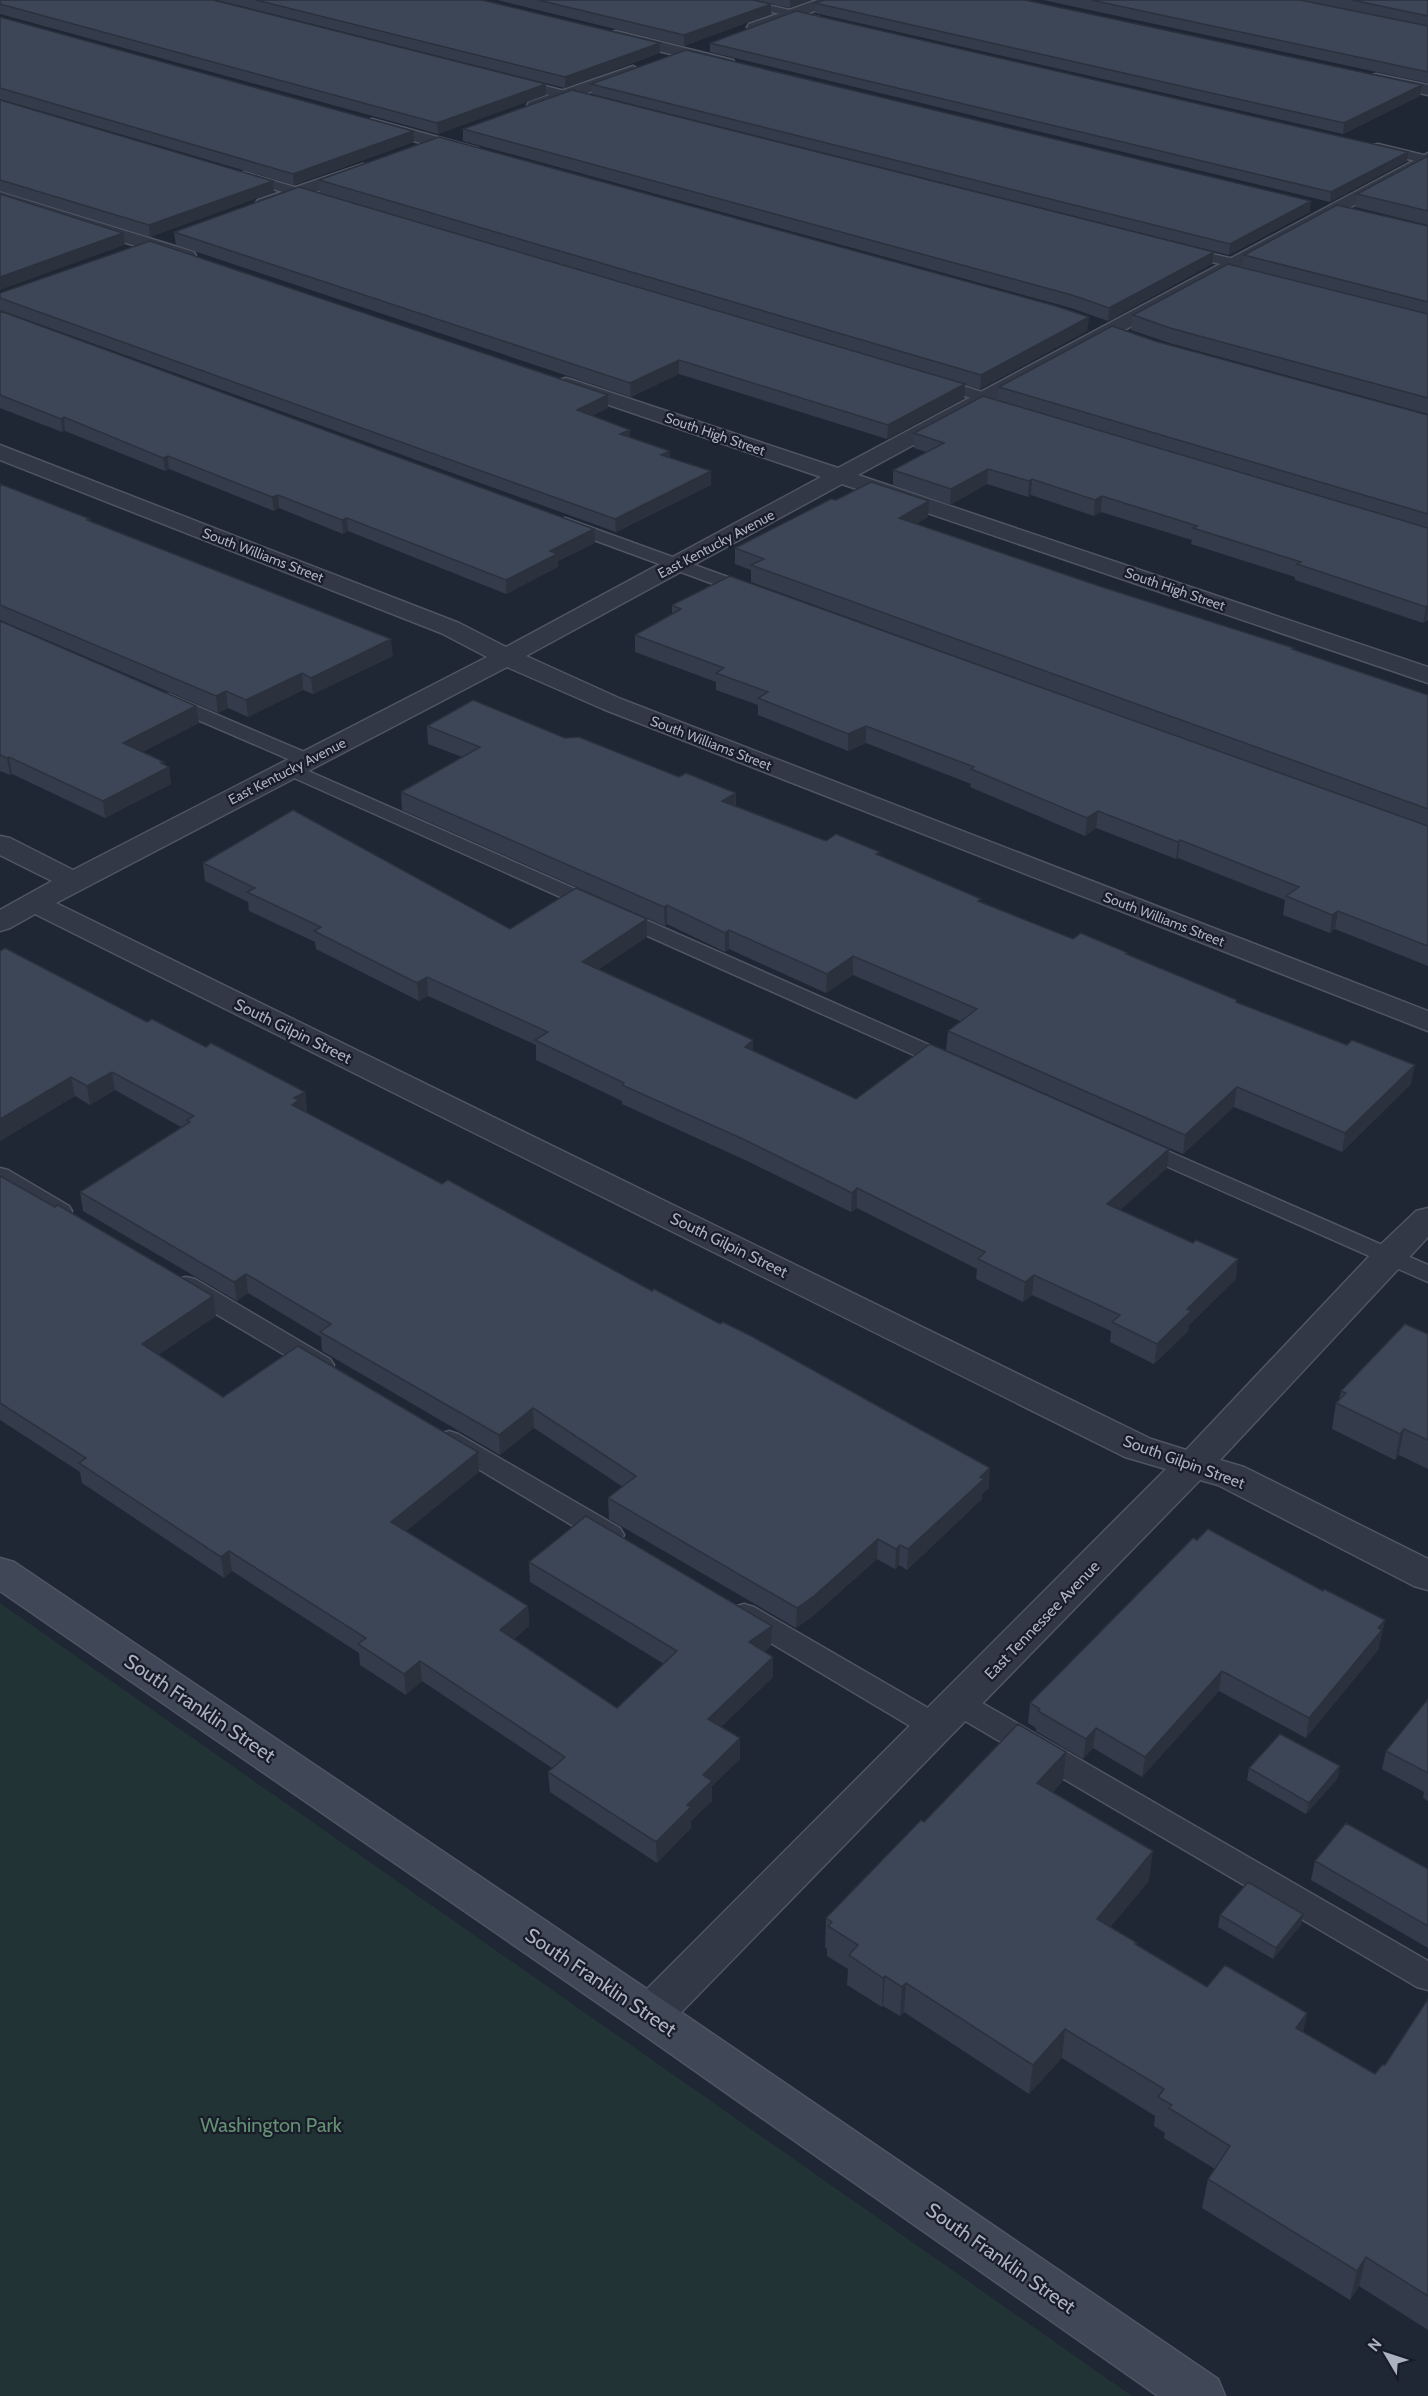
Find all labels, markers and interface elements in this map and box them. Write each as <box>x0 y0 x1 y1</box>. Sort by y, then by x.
street label: South High Street <box>662 408 768 460</box>
street label: East Kentucky Avenue <box>654 506 778 582</box>
street label: South Williams Street <box>200 524 326 586</box>
street label: South High Street <box>1122 563 1228 615</box>
street label: South Williams Street <box>648 712 774 774</box>
street label: East Kentucky Avenue <box>225 734 349 808</box>
street label: South Williams Street <box>1101 888 1227 950</box>
street label: South Gilpin Street <box>231 994 355 1068</box>
street label: South Gilpin Street <box>667 1208 791 1282</box>
street label: South Gilpin Street <box>1121 1431 1248 1493</box>
street label: East Tennessee Avenue <box>980 1557 1104 1683</box>
street label: South Franklin Street <box>120 1649 280 1768</box>
street label: South Franklin Street <box>521 1923 681 2042</box>
park label: Washington Park <box>200 2113 342 2137</box>
street label: South Franklin Street <box>922 2197 1080 2319</box>
north arrow <box>1356 2324 1416 2384</box>
text: N <box>1364 2335 1386 2355</box>

